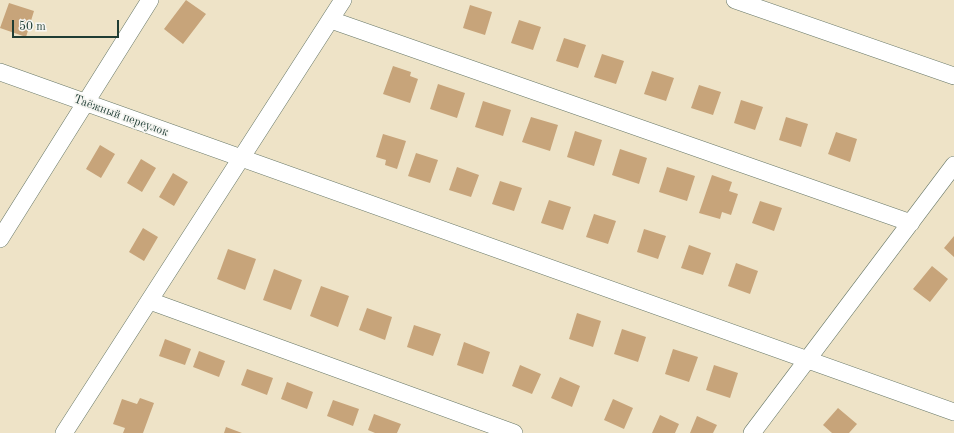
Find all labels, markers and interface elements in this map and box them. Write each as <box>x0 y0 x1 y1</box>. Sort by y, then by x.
scale bar <box>14 12 121 38</box>
text: 50 m <box>19 21 46 33</box>
street label: Таёжный переулок <box>72 92 170 140</box>

